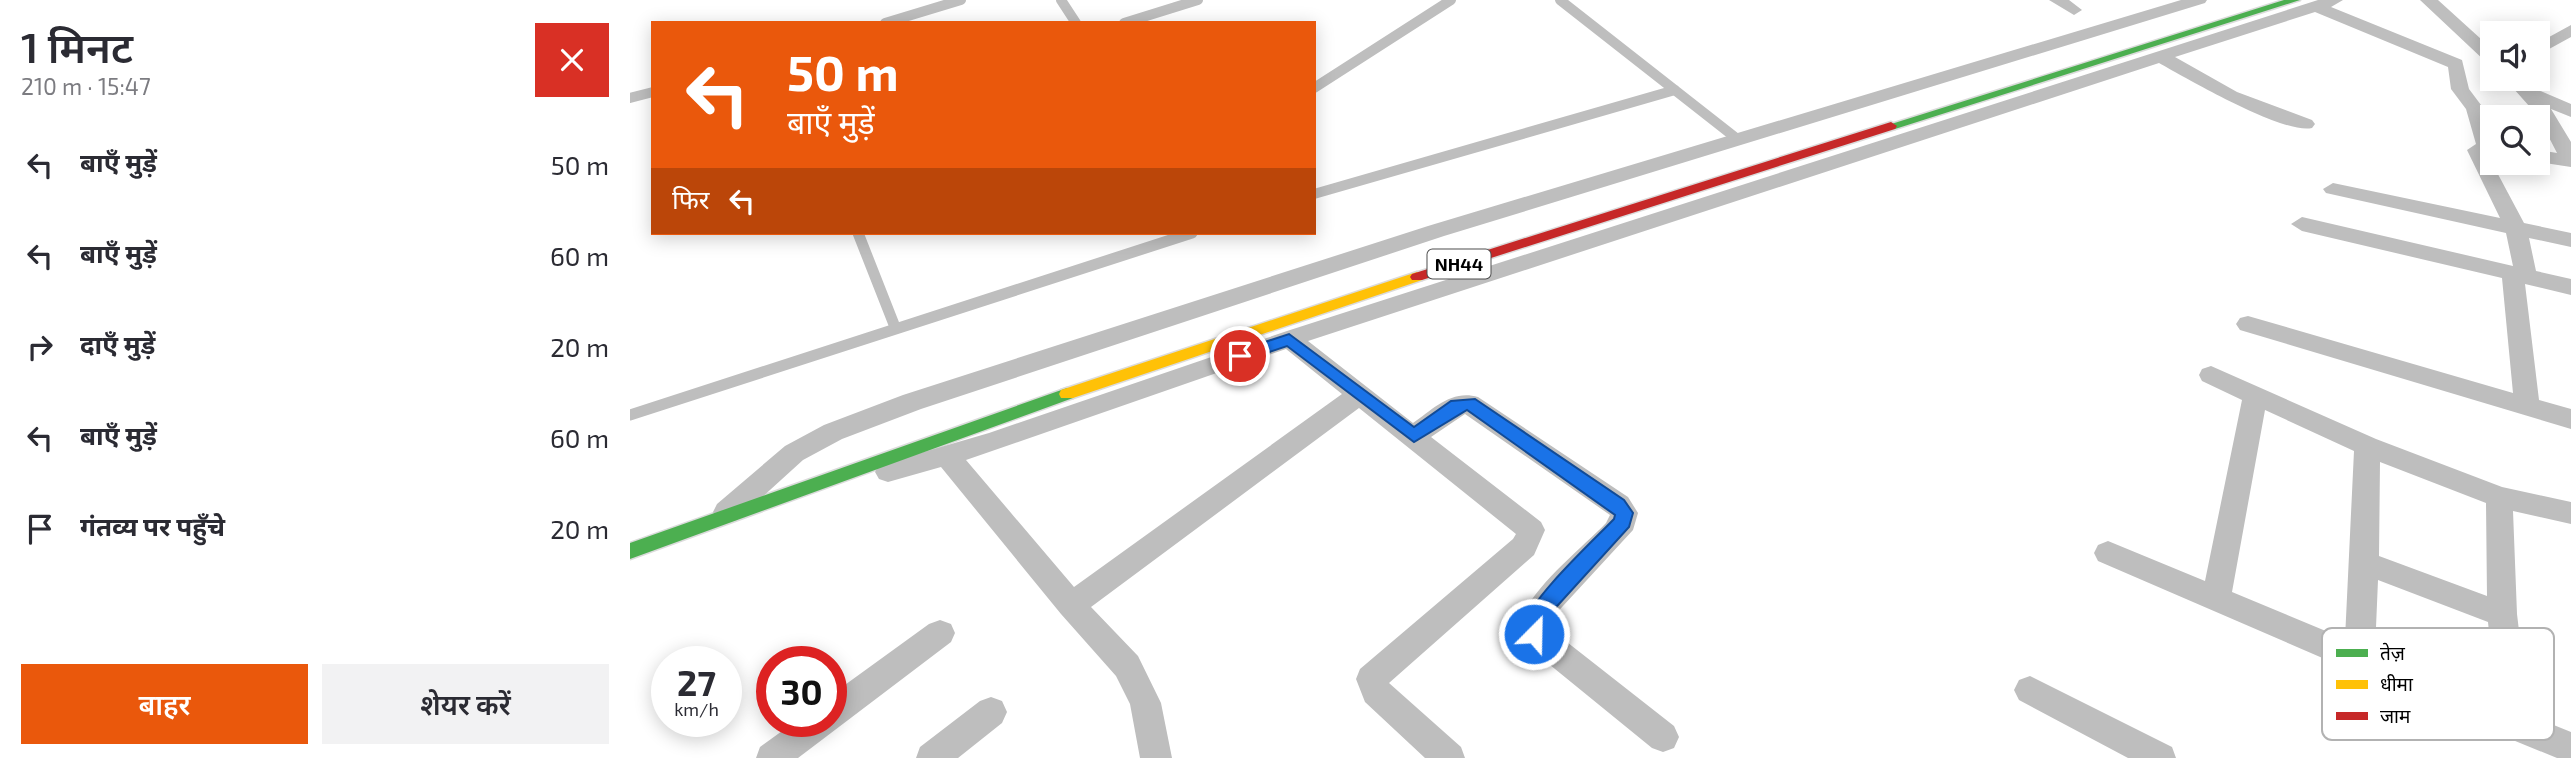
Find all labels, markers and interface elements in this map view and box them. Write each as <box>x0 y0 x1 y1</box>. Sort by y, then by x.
text: 1 मिनट <box>21 21 133 71</box>
map controls <box>2480 21 2550 175</box>
button: sound <box>2480 21 2550 91</box>
button: close <box>535 23 609 97</box>
text: 50 m <box>787 42 899 101</box>
icon: left <box>672 49 763 140</box>
text: 210 m · 15:47 <box>21 72 151 100</box>
text: बाएँ मुड़ें <box>787 102 875 140</box>
button: search <box>2480 105 2550 175</box>
icon: left <box>21 146 59 184</box>
text: बाएँ मुड़ें <box>80 146 157 177</box>
text: 50 m <box>551 149 609 180</box>
icon: left <box>723 182 761 220</box>
text: फिर <box>672 183 709 214</box>
icon: left <box>21 237 59 275</box>
text: बाएँ मुड़ें <box>80 237 157 268</box>
text: 60 m <box>550 240 609 271</box>
road number: NH44 <box>1428 250 1490 278</box>
pin <box>1210 326 1270 386</box>
icon: right <box>21 328 59 366</box>
text: दाएँ मुड़ें <box>80 328 155 359</box>
text: 20 m <box>550 331 609 362</box>
icon: arrive <box>1221 337 1259 375</box>
icon: left <box>21 419 59 457</box>
text: बाएँ मुड़ें <box>80 419 157 450</box>
text: 60 m <box>550 422 609 453</box>
icon: arrive <box>21 510 59 548</box>
text: गंतव्य पर पहुँचे <box>80 510 225 541</box>
text: 20 m <box>550 513 609 544</box>
position arrow <box>1497 597 1571 671</box>
legend <box>2322 628 2554 740</box>
text: तेज़ <box>2380 641 2406 664</box>
speed limit sign: 30 <box>756 646 847 737</box>
text: 27 <box>677 661 716 703</box>
button: बाहर <box>21 664 308 744</box>
button: शेयर करें <box>322 664 609 744</box>
text: धीमा <box>2380 672 2414 695</box>
text: km/h <box>674 698 719 720</box>
text: जाम <box>2380 704 2411 727</box>

